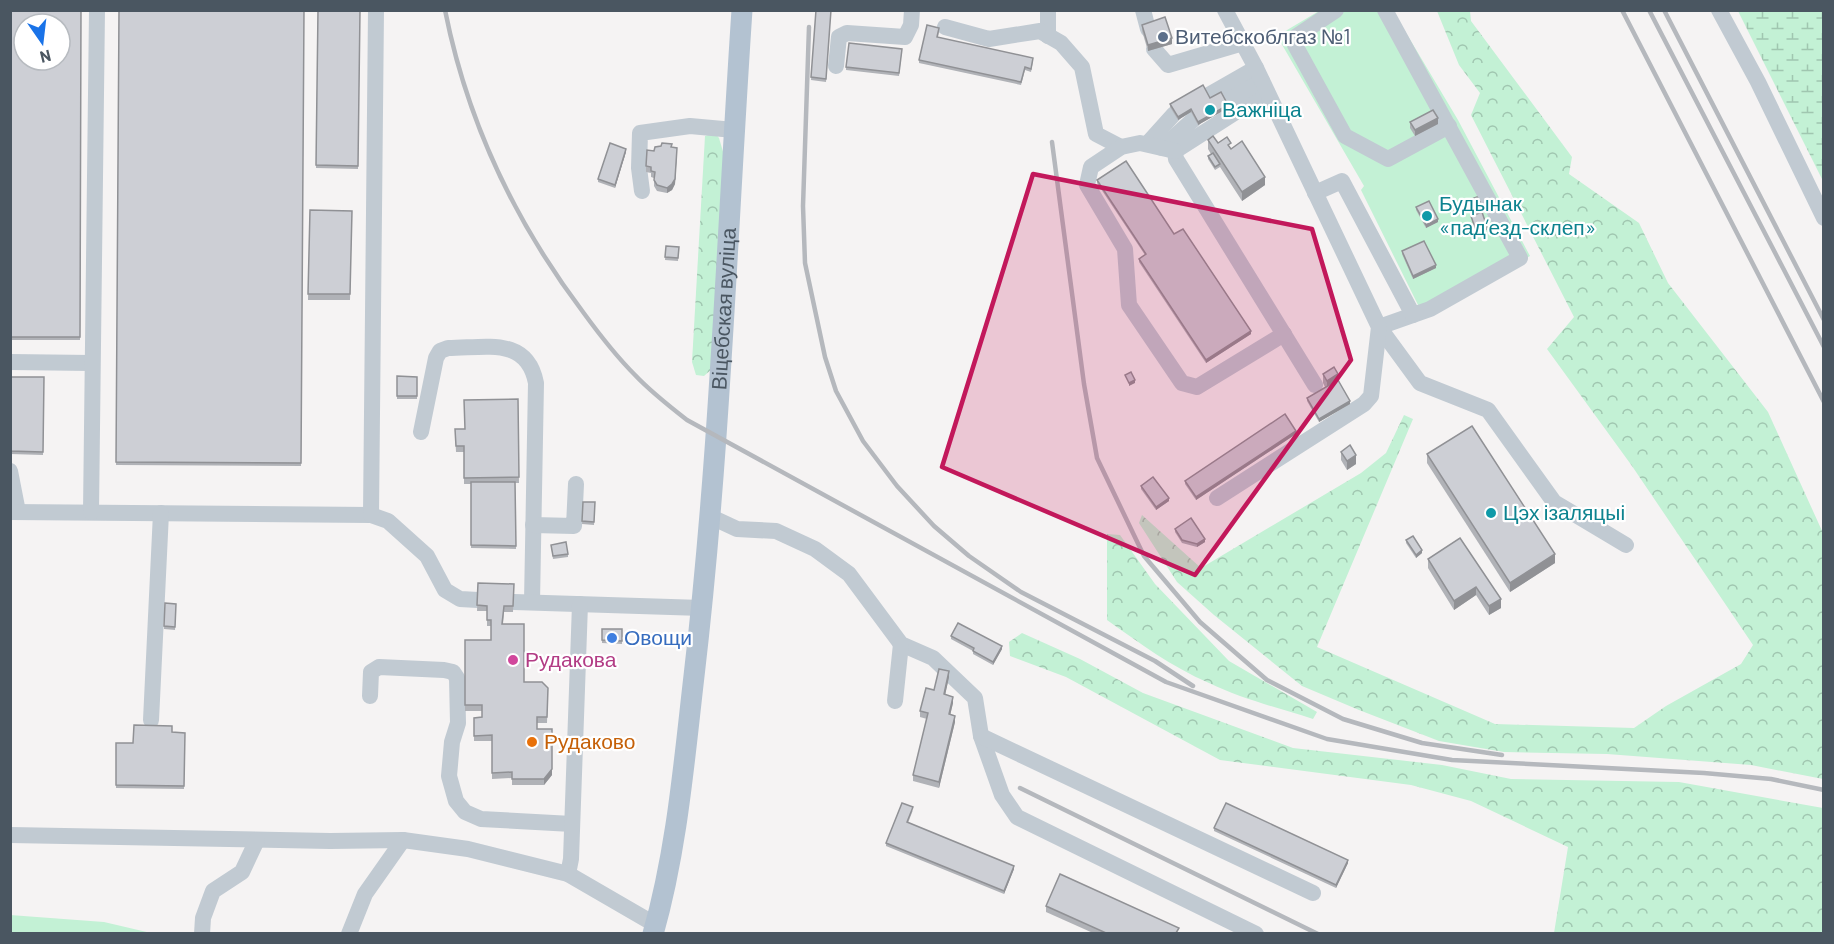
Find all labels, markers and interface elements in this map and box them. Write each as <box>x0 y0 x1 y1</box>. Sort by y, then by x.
north arrow <box>12 12 72 72</box>
place label: Витебскоблгаз №1 <box>1175 23 1351 48</box>
marker: Витебскоблгаз №1 <box>1156 30 1170 44</box>
text: N <box>38 47 53 68</box>
place label: Важніца <box>1222 96 1302 121</box>
marker: Важніца <box>1203 103 1217 117</box>
place label: Будынак «падʼезд-склеп» <box>1439 190 1596 239</box>
marker: Будынак «падʼезд-склеп» <box>1420 209 1434 223</box>
street label: Віцебская вуліца <box>705 227 740 391</box>
place label: Цэх ізаляцыі <box>1503 499 1625 524</box>
marker: Цэх ізаляцыі <box>1484 506 1498 520</box>
place label: Овощи <box>624 624 692 649</box>
marker: Овощи <box>605 631 619 645</box>
place label: Рудакова <box>525 646 617 671</box>
marker: Рудакова <box>506 653 520 667</box>
place label: Рудаково <box>544 728 635 753</box>
marker: Рудаково <box>525 735 539 749</box>

